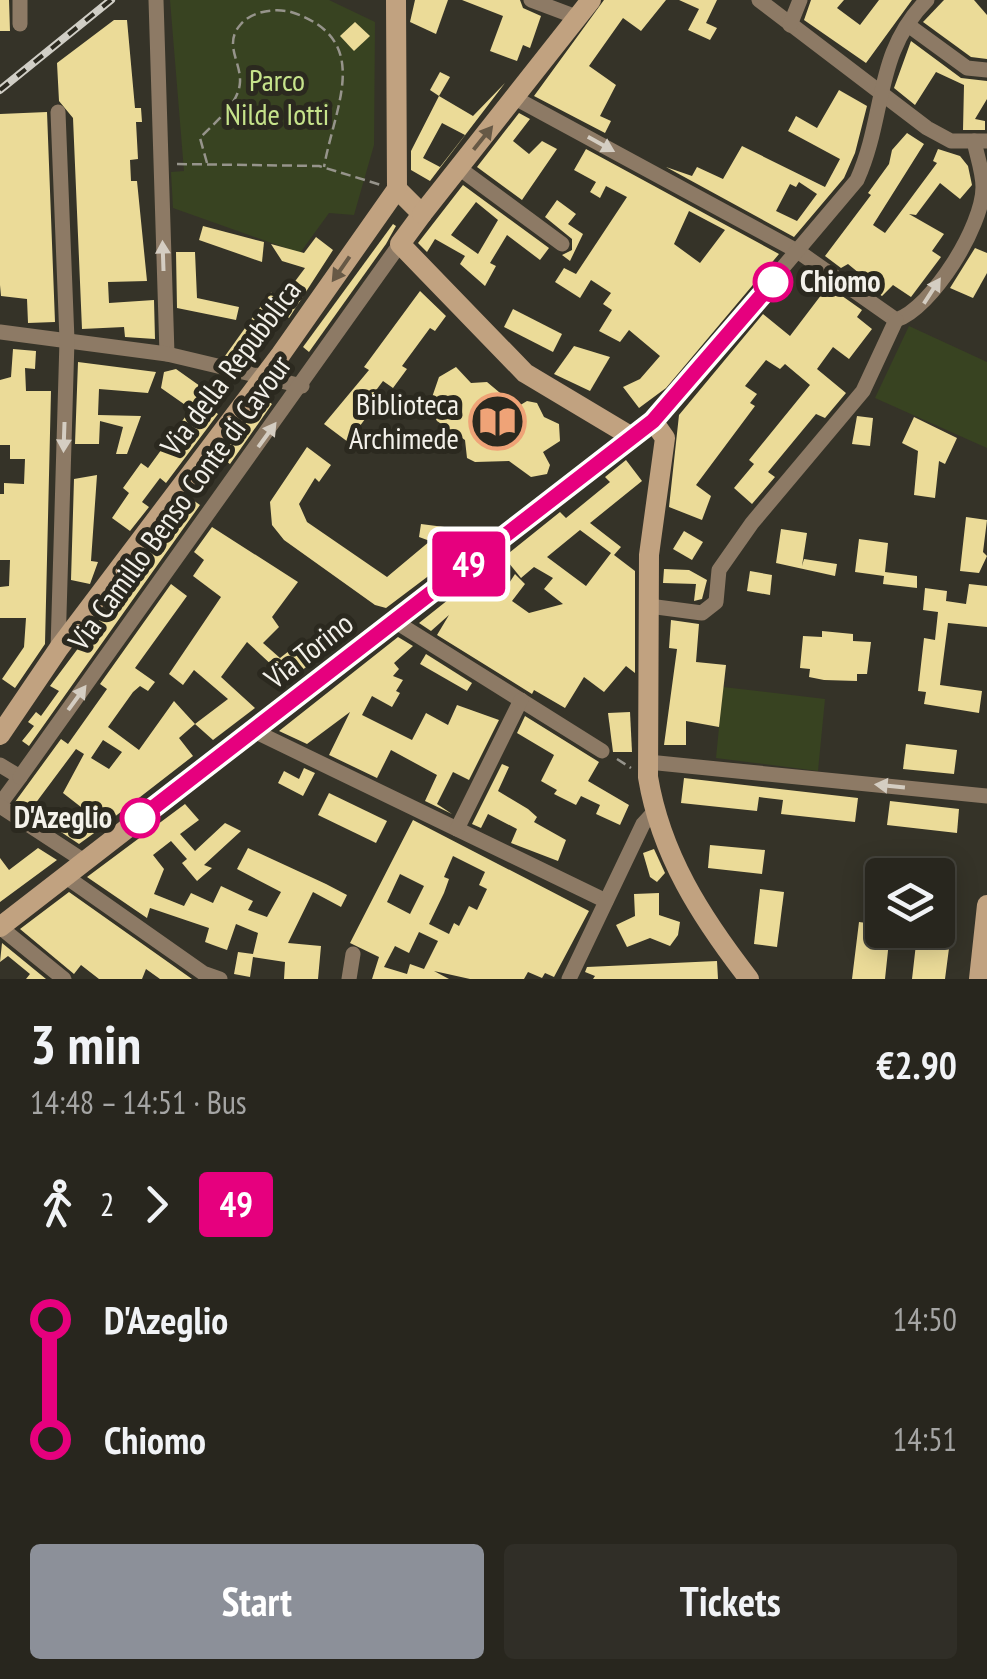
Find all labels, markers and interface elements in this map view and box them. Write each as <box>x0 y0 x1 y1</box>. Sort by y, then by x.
park label: Parco Nilde Iotti <box>225 60 329 133</box>
one-way arrow <box>472 125 493 150</box>
one-way arrow <box>587 135 615 153</box>
one-way arrow <box>155 240 171 272</box>
one-way arrow <box>332 256 351 283</box>
place label: Chiomo <box>800 261 881 300</box>
marker: Chiomo <box>754 263 792 301</box>
street label: Via della Repubblica <box>150 271 309 464</box>
one-way arrow <box>923 277 941 304</box>
street label: Via Camillo Benso Conte di Cavour <box>58 346 299 658</box>
place label: Biblioteca Archimede <box>349 384 459 457</box>
library icon: Biblioteca Archimede <box>468 392 528 452</box>
one-way arrow <box>56 421 72 453</box>
one-way arrow <box>257 422 276 448</box>
line badge: 49 <box>424 532 514 596</box>
text: 49 <box>452 541 486 587</box>
street label: Via Torino <box>255 603 360 697</box>
one-way arrow <box>67 685 86 711</box>
one-way arrow <box>874 778 905 794</box>
place label: D'Azeglio <box>14 797 112 836</box>
marker: D'Azeglio <box>121 799 159 837</box>
map controls <box>865 858 955 948</box>
button: layers <box>865 858 955 948</box>
text: 3 min <box>30 1008 141 1079</box>
text: €2.90 <box>876 1040 957 1089</box>
text: 14:48 – 14:51 · Bus <box>30 1081 247 1123</box>
icon: walk <box>30 1177 85 1232</box>
icon: forward <box>129 1177 184 1232</box>
text: 49 <box>219 1181 253 1227</box>
text: 2 <box>100 1183 114 1225</box>
text: D'Azeglio <box>104 1295 228 1344</box>
text: 14:50 <box>893 1298 957 1340</box>
text: Chiomo <box>104 1415 206 1464</box>
text: 14:51 <box>893 1418 957 1460</box>
button: Start <box>30 1544 484 1659</box>
button: Tickets <box>504 1544 957 1659</box>

